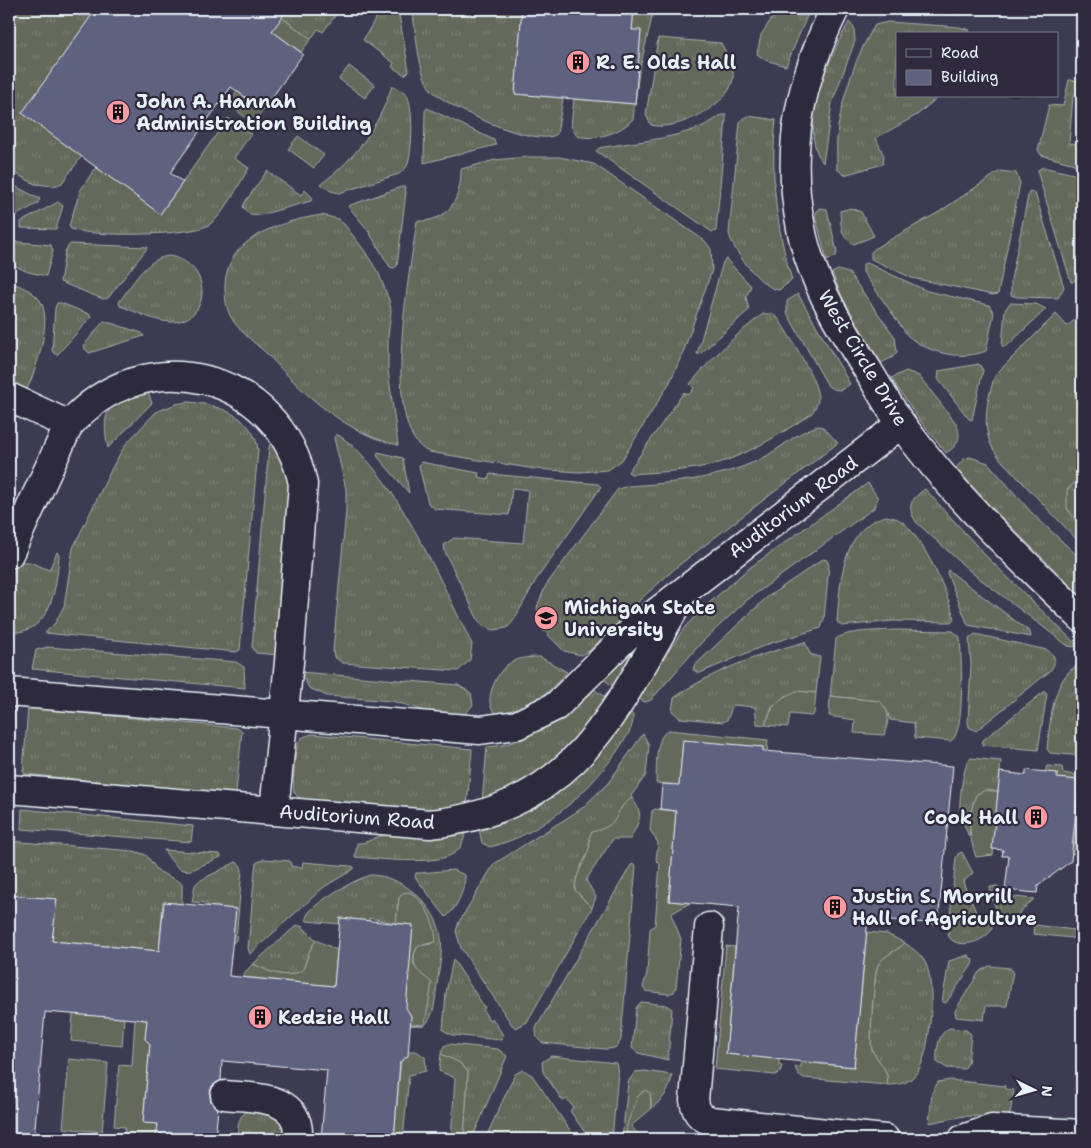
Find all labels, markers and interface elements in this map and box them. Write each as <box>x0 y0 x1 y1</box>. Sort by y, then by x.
legend <box>896 32 1058 98</box>
text: Road <box>941 43 979 63</box>
building icon: R. E. Olds Hall <box>565 49 591 75</box>
place label: R. E. Olds Hall <box>596 50 737 75</box>
text: Building <box>941 67 998 87</box>
place label: John A. Hannah Administration Building <box>136 89 372 136</box>
building icon: John A. Hannah Administration Building <box>105 99 131 125</box>
street label: West Circle Drive <box>812 285 914 431</box>
street label: Auditorium Road <box>723 450 863 564</box>
place label: Michigan State University <box>564 595 716 642</box>
school or university icon: Michigan State University <box>533 605 559 631</box>
street label: Auditorium Road <box>278 799 436 835</box>
building icon: Cook Hall <box>1023 804 1049 830</box>
place label: Cook Hall <box>924 805 1018 830</box>
place label: Justin S. Morrill Hall of Agriculture <box>852 884 1037 931</box>
building icon: Justin S. Morrill Hall of Agriculture <box>822 894 848 920</box>
building icon: Kedzie Hall <box>247 1004 273 1030</box>
place label: Kedzie Hall <box>278 1005 390 1030</box>
north arrow <box>1008 1066 1058 1116</box>
text: N <box>1038 1085 1056 1097</box>

